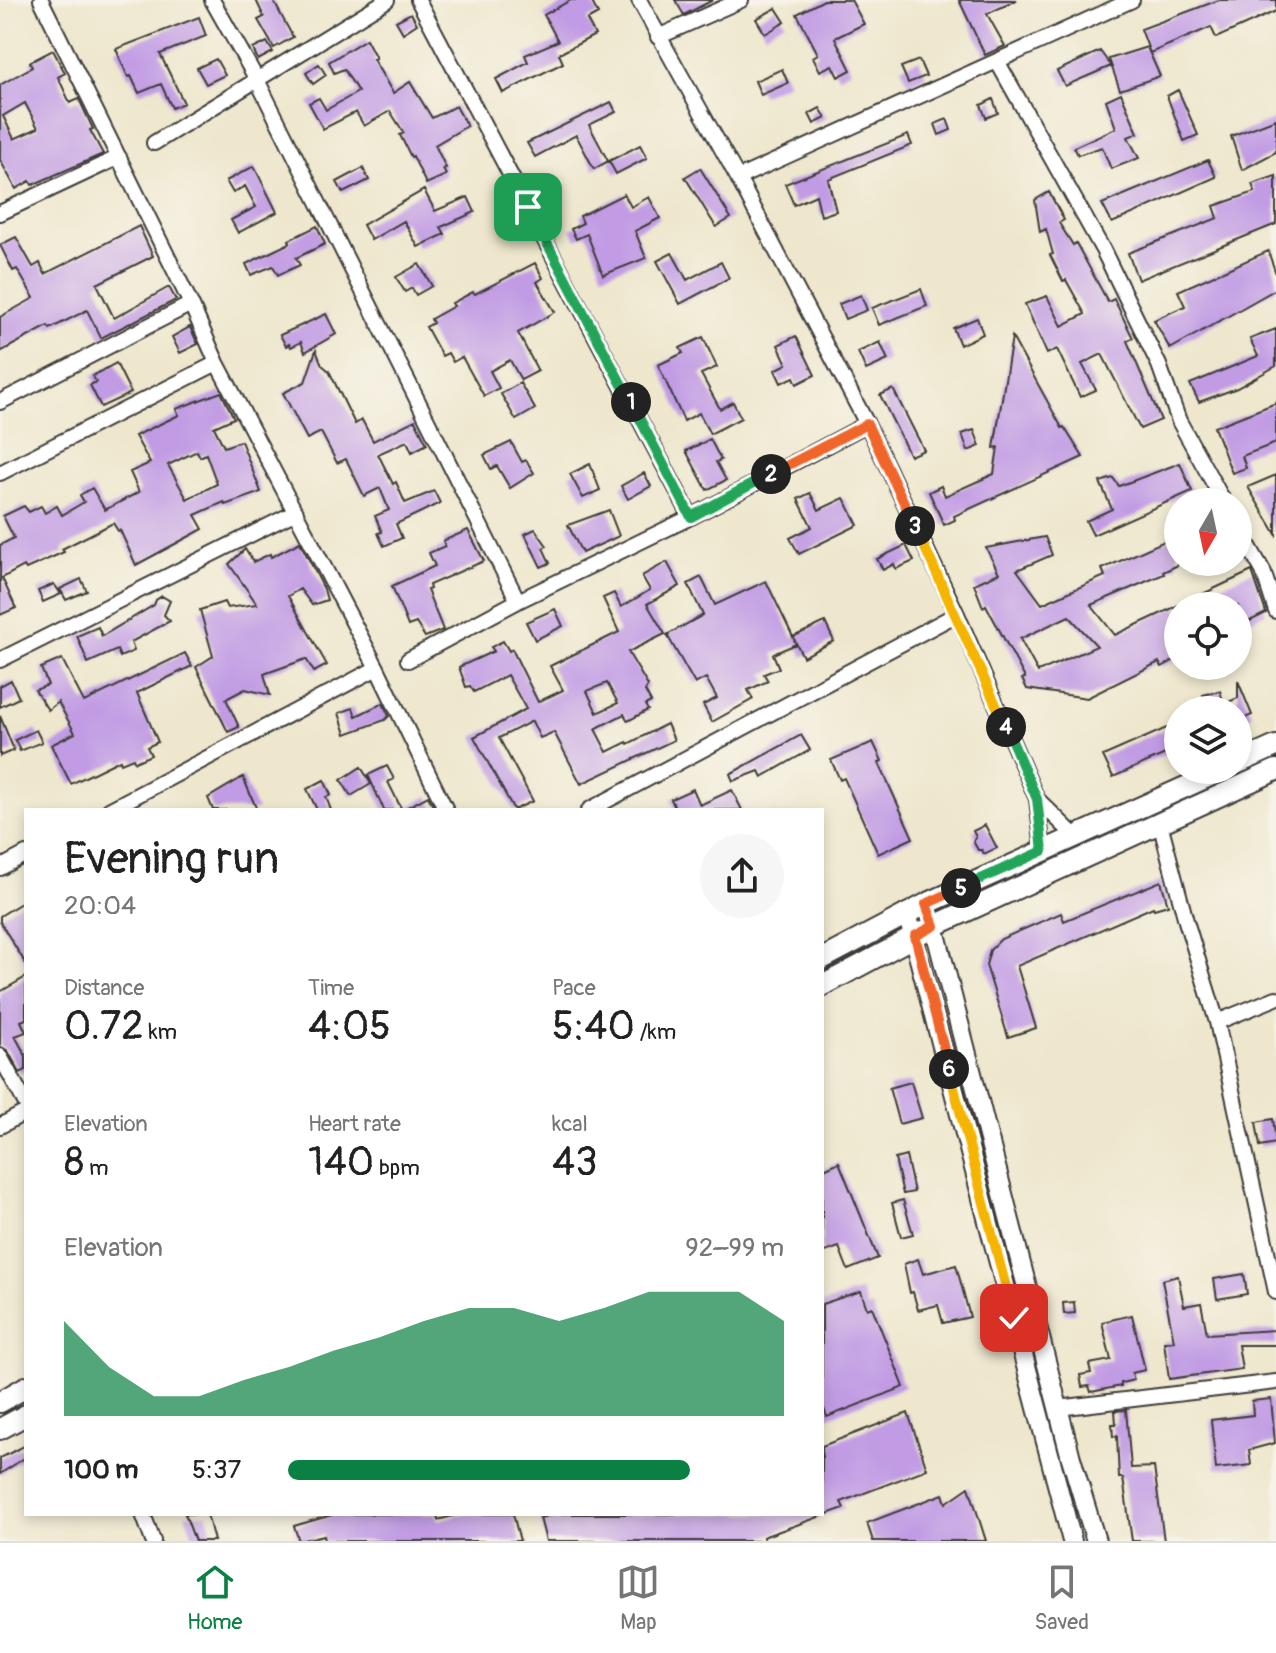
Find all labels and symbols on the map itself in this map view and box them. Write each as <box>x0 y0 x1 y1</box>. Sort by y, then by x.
pin <box>494 173 562 241</box>
pin: 1 <box>611 382 651 422</box>
pin: 2 <box>751 454 791 494</box>
north arrow <box>1164 488 1252 576</box>
pin: 3 <box>895 506 935 546</box>
pin: 4 <box>986 707 1026 747</box>
pin: 5 <box>941 868 981 908</box>
pin: 6 <box>929 1049 969 1089</box>
pin <box>980 1284 1048 1352</box>

